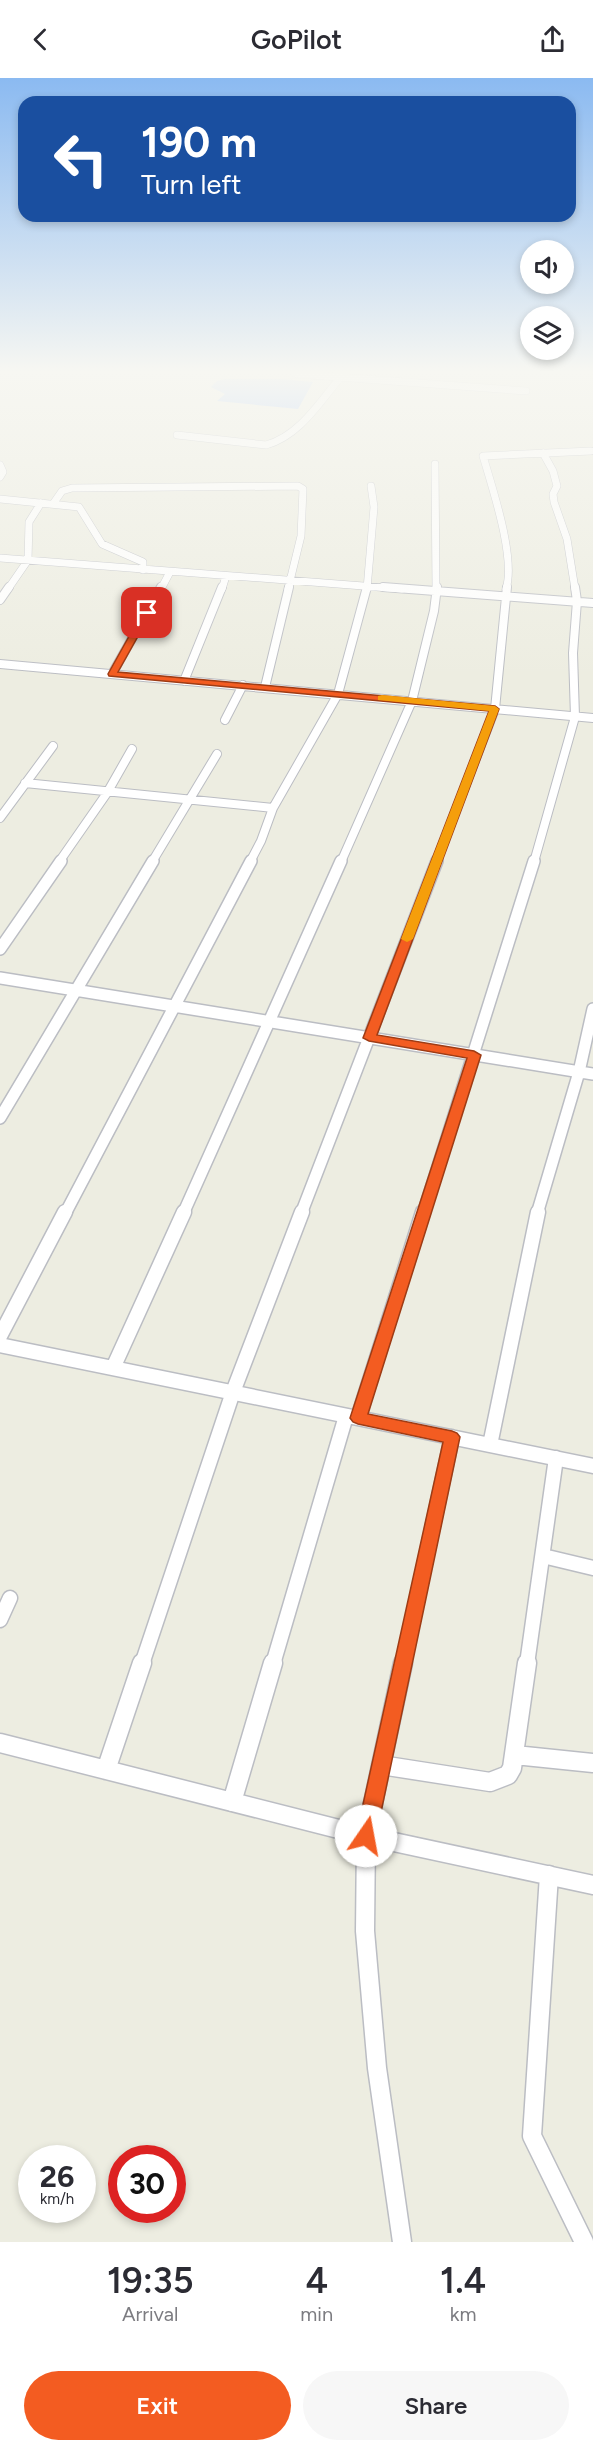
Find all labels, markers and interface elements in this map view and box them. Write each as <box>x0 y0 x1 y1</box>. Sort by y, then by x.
icon: back <box>24 23 57 56</box>
text: GoPilot <box>251 23 342 56</box>
icon: share <box>536 23 569 56</box>
text: 190 m <box>141 117 257 168</box>
icon: left <box>42 120 120 198</box>
text: Turn left <box>141 168 241 201</box>
map controls <box>520 240 574 360</box>
button: sound <box>520 240 574 294</box>
button: layers <box>520 306 574 360</box>
pin <box>121 587 172 638</box>
icon: arrive <box>130 596 163 629</box>
position arrow <box>334 1804 398 1868</box>
speed limit sign: 30 <box>108 2145 186 2223</box>
text: 26 <box>40 2158 74 2195</box>
text: km/h <box>40 2190 74 2208</box>
text: 19:35 <box>107 2259 193 2302</box>
text: 4 <box>305 2259 328 2302</box>
text: 1.4 <box>440 2259 486 2302</box>
text: Arrival <box>122 2302 178 2326</box>
text: min <box>300 2302 333 2326</box>
text: km <box>450 2302 476 2326</box>
button: Exit <box>24 2371 291 2440</box>
button: Share <box>303 2371 569 2440</box>

